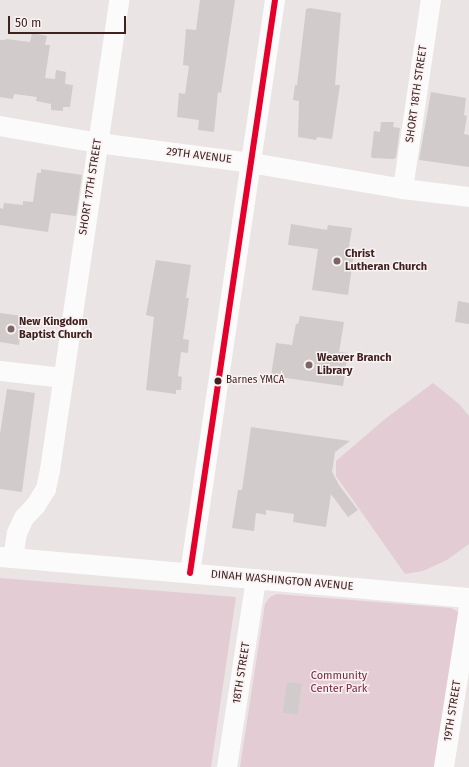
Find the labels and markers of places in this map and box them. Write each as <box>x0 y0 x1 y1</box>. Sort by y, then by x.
place label: Christ Lutheran Church <box>345 248 427 274</box>
marker: Christ Lutheran Church <box>332 256 342 266</box>
place label: New Kingdom Baptist Church <box>19 316 92 342</box>
marker: New Kingdom Baptist Church <box>6 324 16 334</box>
place label: Weaver Branch Library <box>317 352 391 378</box>
marker: Weaver Branch Library <box>304 360 314 370</box>
place label: Barnes YMCA <box>226 375 284 387</box>
marker: Barnes YMCA <box>213 376 223 386</box>

